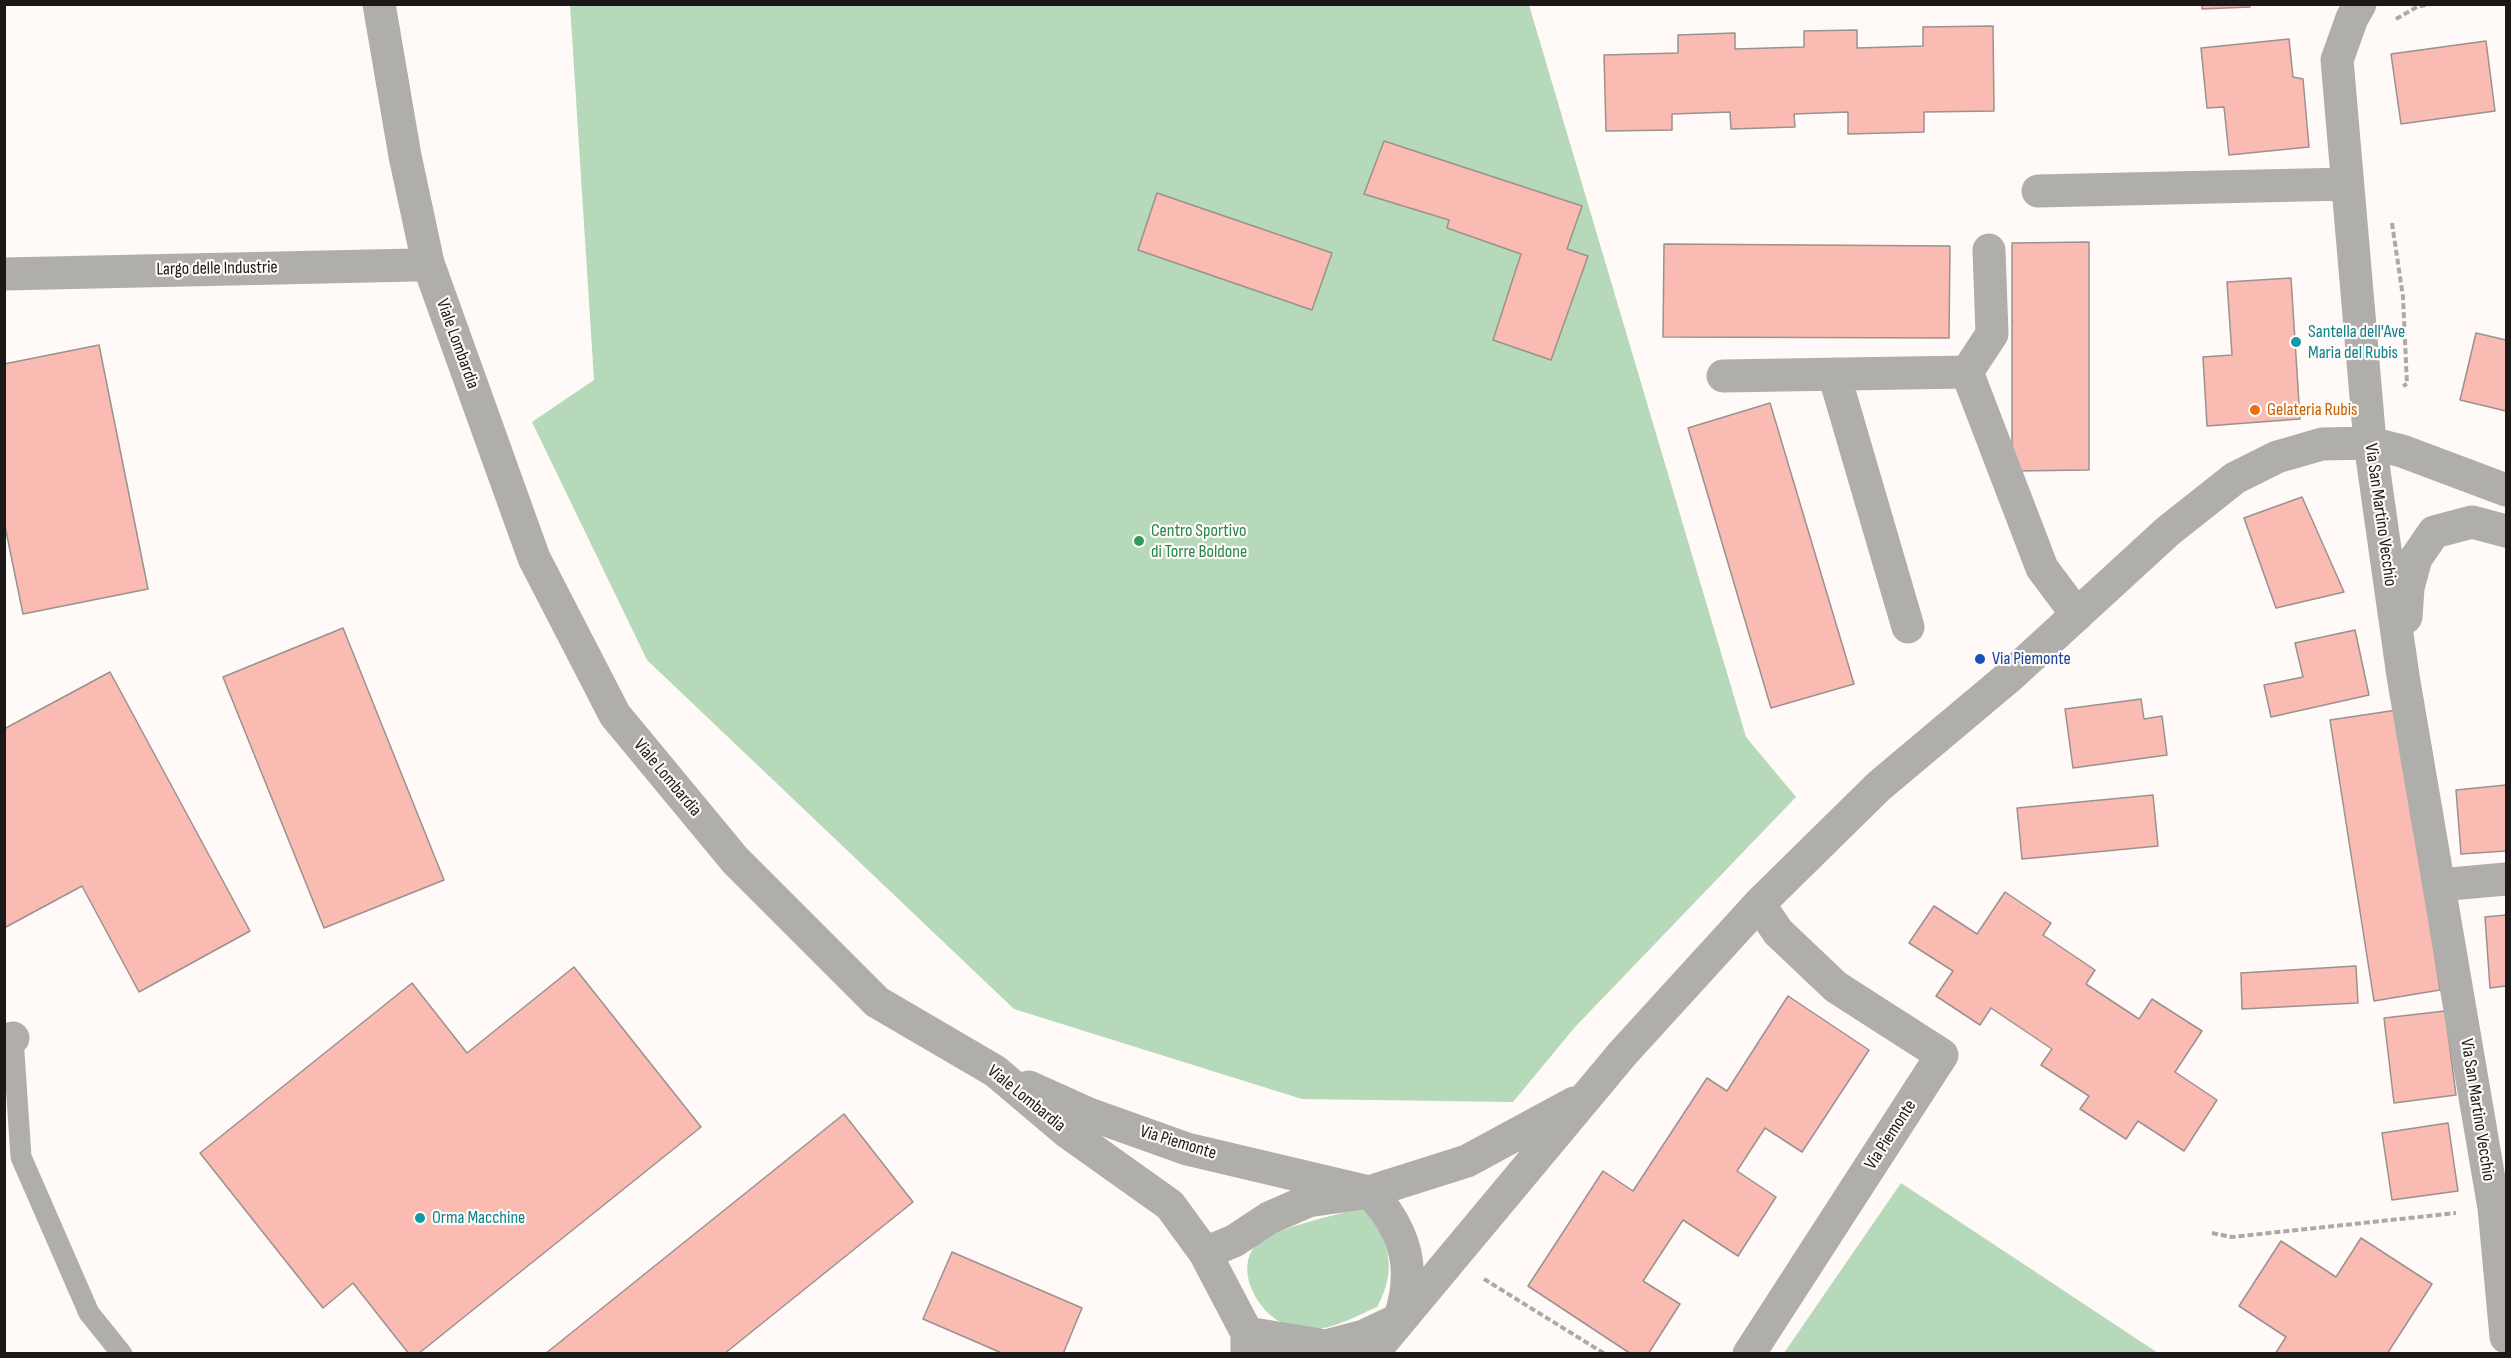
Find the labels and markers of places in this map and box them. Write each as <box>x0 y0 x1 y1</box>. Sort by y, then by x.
place label: Santella dell'Ave Maria del Rubis <box>2308 321 2405 364</box>
marker: Santella dell'Ave Maria del Rubis <box>2289 335 2303 349</box>
place label: Gelateria Rubis <box>2267 399 2358 421</box>
marker: Gelateria Rubis <box>2248 403 2262 417</box>
place label: Centro Sportivo di Torre Boldone <box>1151 520 1247 562</box>
marker: Centro Sportivo di Torre Boldone <box>1132 534 1146 548</box>
place label: Via Piemonte <box>1992 648 2071 670</box>
marker: Via Piemonte <box>1973 652 1987 666</box>
place label: Orma Macchine <box>432 1207 525 1229</box>
marker: Orma Macchine <box>413 1211 427 1225</box>

